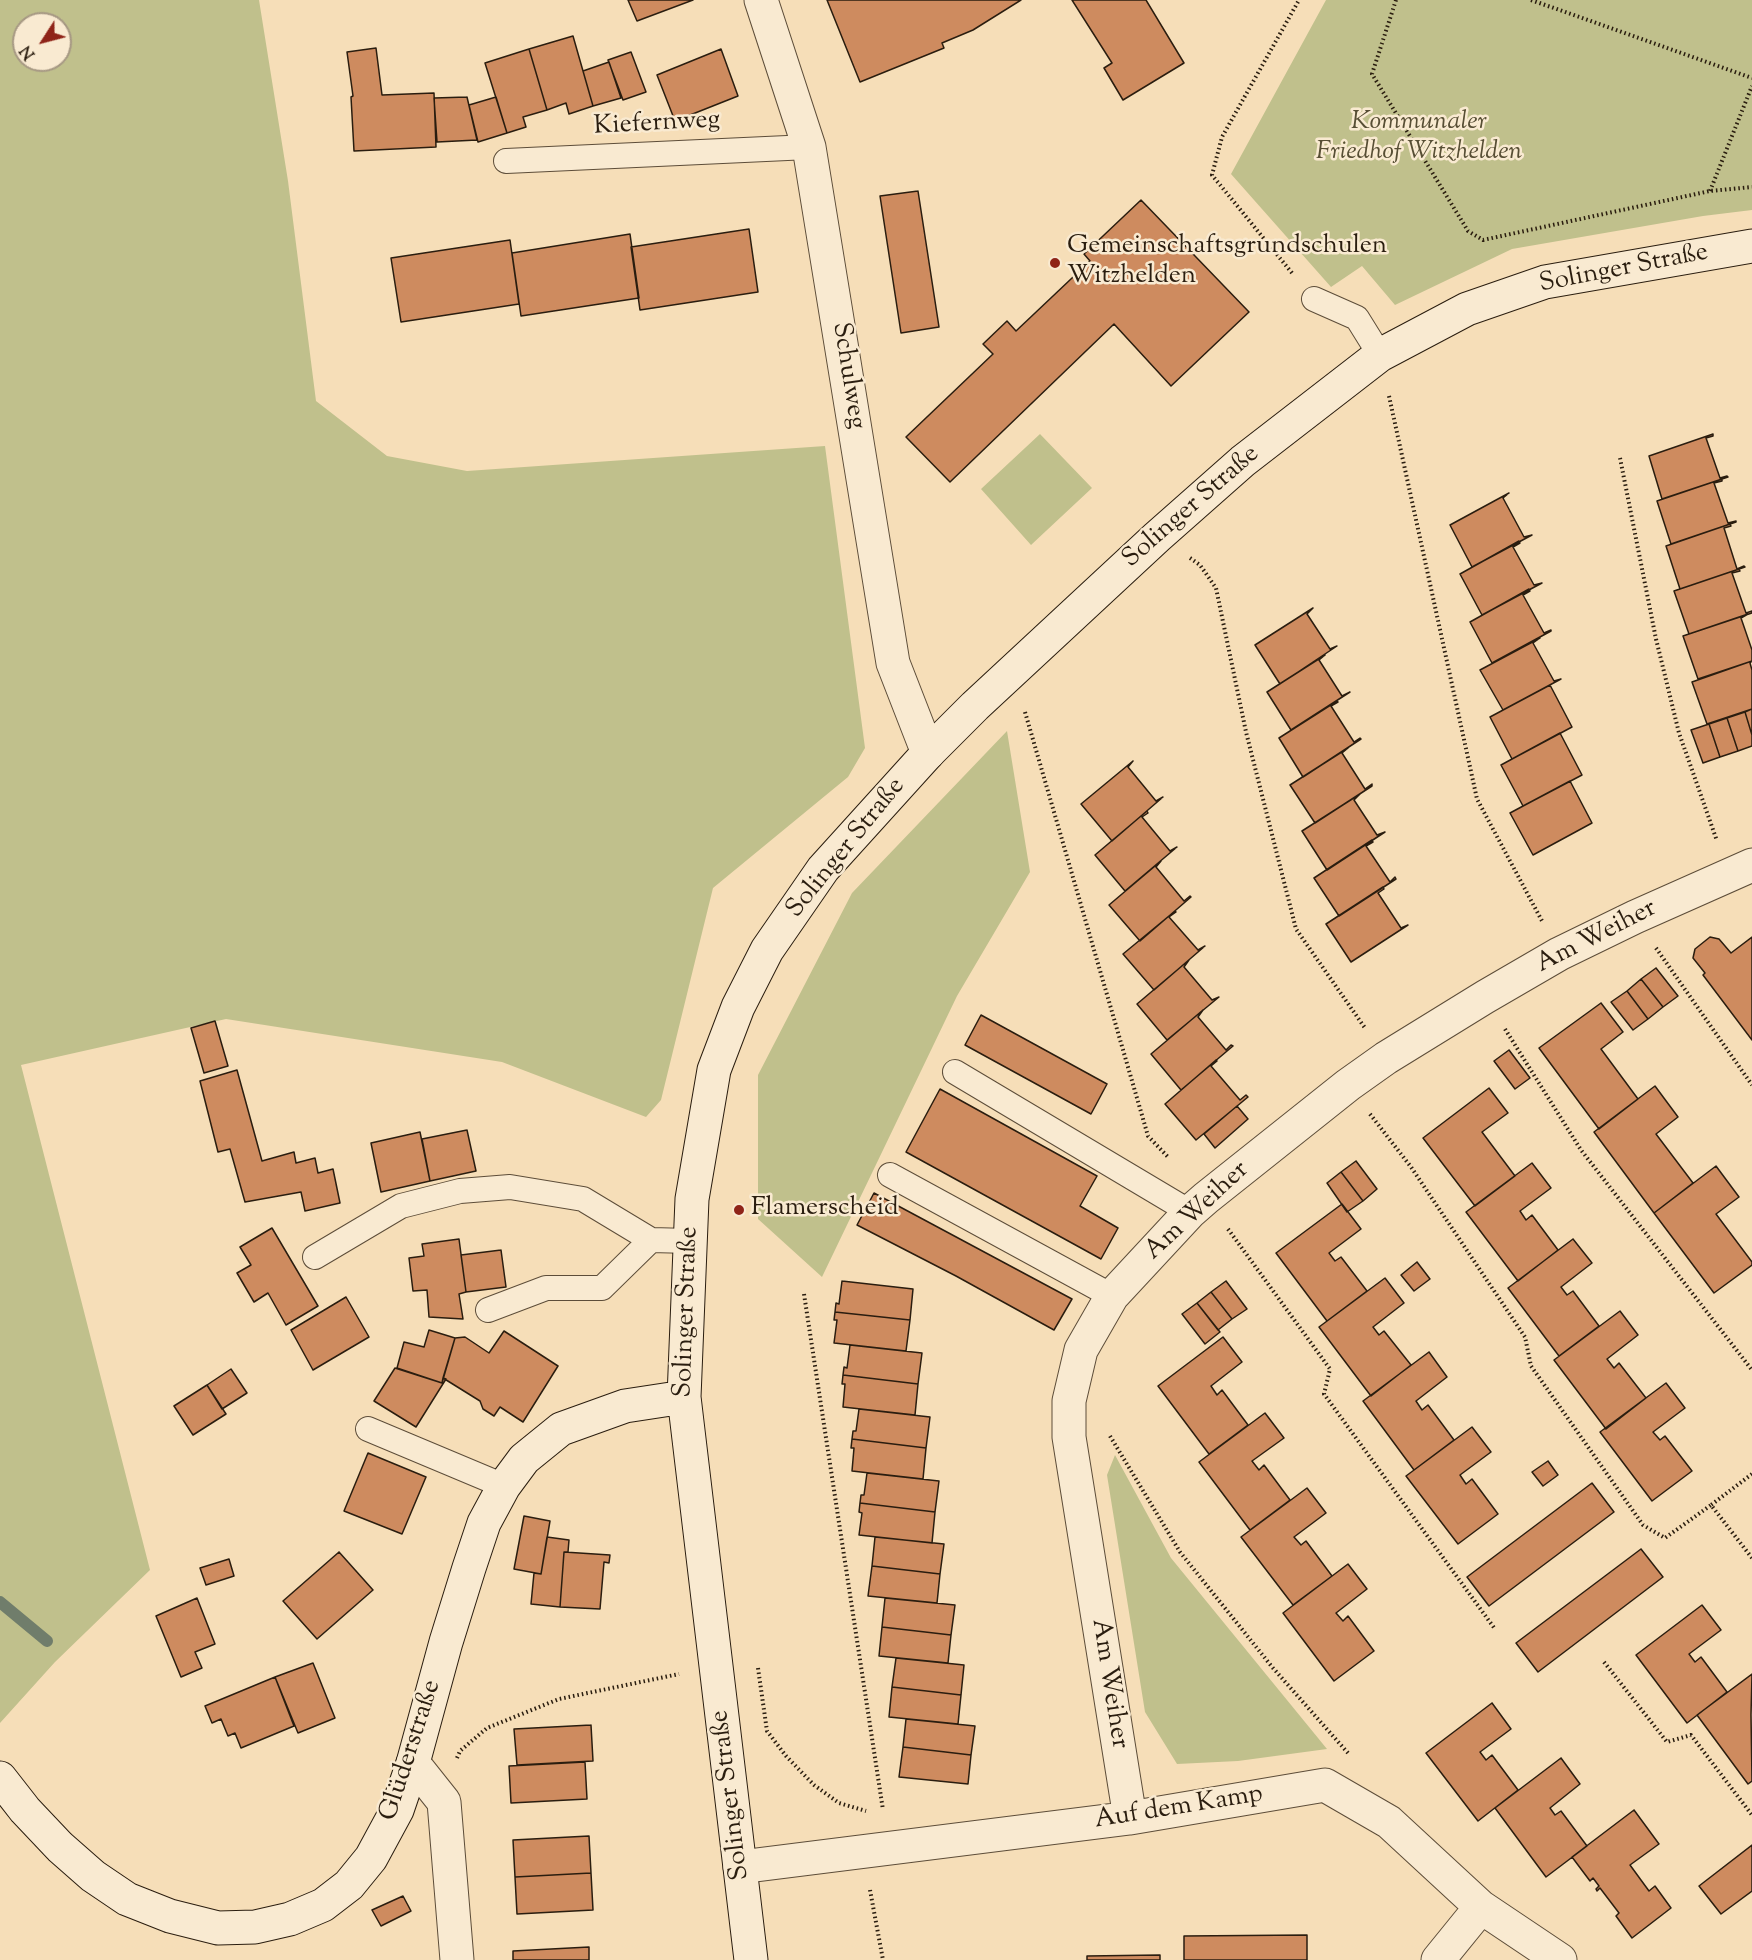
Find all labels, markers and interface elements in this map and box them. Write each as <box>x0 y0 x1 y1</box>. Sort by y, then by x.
north arrow <box>12 12 72 72</box>
text: N <box>16 40 42 64</box>
street label: Kiefernweg <box>593 106 721 144</box>
park label: Kommunaler Friedhof Witzhelden <box>1316 108 1522 170</box>
place label: Gemeinschaftsgrundschulen Witzhelden <box>1067 232 1387 294</box>
street label: Solinger Straße <box>1537 238 1711 302</box>
marker: Gemeinschaftsgrundschulen Witzhelden <box>1048 256 1062 270</box>
street label: Schulweg <box>823 320 871 432</box>
street label: Solinger Straße <box>1117 440 1267 576</box>
street label: Solinger Straße <box>781 773 913 925</box>
street label: Am Weiher <box>1532 894 1662 982</box>
street label: Am Weiher <box>1140 1156 1256 1268</box>
place label: Flamerscheid <box>751 1194 899 1226</box>
marker: Flamerscheid <box>732 1203 746 1217</box>
street label: Solinger Straße <box>669 1226 707 1398</box>
street label: Am Weiher <box>1082 1617 1134 1751</box>
street label: Glüderstraße <box>375 1677 449 1825</box>
street label: Solinger Straße <box>706 1708 758 1882</box>
street label: Auf dem Kamp <box>1093 1780 1265 1838</box>

